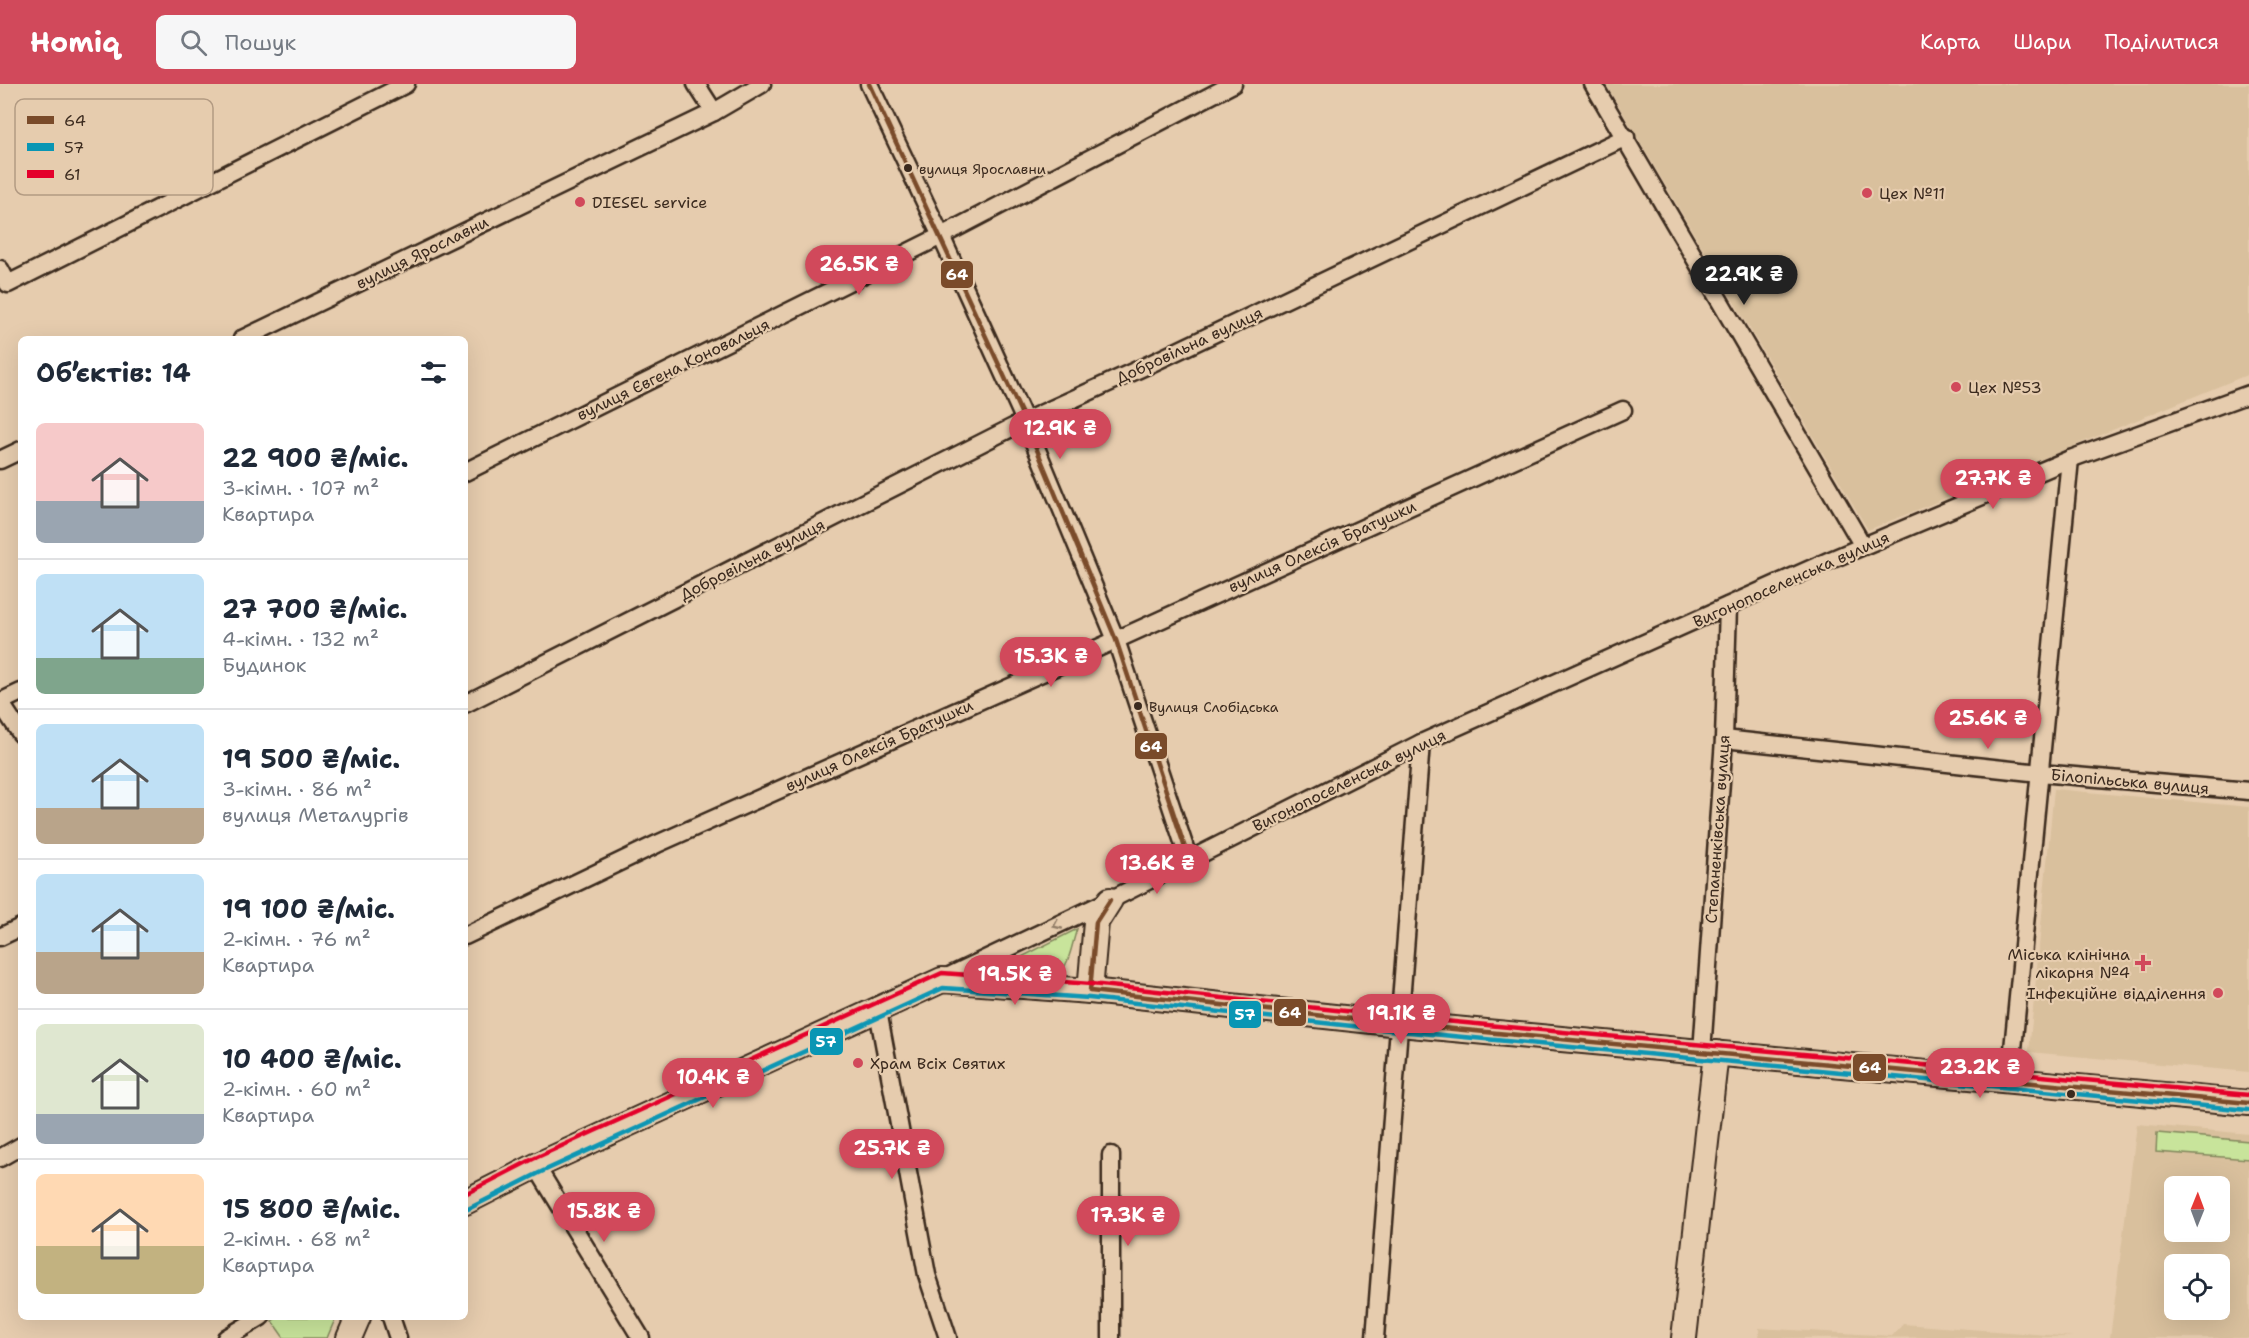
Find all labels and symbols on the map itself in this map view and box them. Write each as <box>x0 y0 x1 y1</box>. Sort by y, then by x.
legend <box>15 99 213 195</box>
text: 64 <box>64 110 86 131</box>
text: 57 <box>64 137 84 158</box>
place label: вулиця Ярославни <box>919 160 1046 178</box>
marker: вулиця Ярославни <box>902 162 914 174</box>
text: 61 <box>64 164 81 185</box>
place label: Цех №11 <box>1879 183 1945 204</box>
marker: Цех №11 <box>1860 186 1874 200</box>
place label: DIESEL service <box>592 192 707 213</box>
marker: DIESEL service <box>573 195 587 209</box>
street label: вулиця Ярославни <box>352 211 492 294</box>
pin: 26.5K ₴ <box>804 245 914 296</box>
pin: 22.9K ₴ <box>1689 255 1799 306</box>
line badge: 64 <box>940 260 974 289</box>
text: 64 <box>946 264 968 285</box>
street label: Добровільна вулиця <box>1112 302 1266 389</box>
street label: вулиця Євгена Коновальця <box>573 314 773 425</box>
place label: Цех №53 <box>1968 377 2042 398</box>
marker: Цех №53 <box>1949 380 1963 394</box>
pin: 12.9K ₴ <box>1005 409 1115 460</box>
pin: 27.7K ₴ <box>1938 459 2048 510</box>
street label: вулиця Олексія Братушки <box>1225 495 1419 597</box>
street label: Добровільна вулиця <box>676 514 828 605</box>
street label: Вигонопоселенська вулиця <box>1690 527 1893 632</box>
pin: 15.3K ₴ <box>996 637 1106 688</box>
street label: вулиця Олексія Братушки <box>782 694 976 796</box>
place label: Вулиця Слобідська <box>1149 698 1279 716</box>
pin: 25.6K ₴ <box>1933 699 2043 750</box>
marker: Вулиця Слобідська <box>1132 700 1144 712</box>
street label: Вигонопоселенська вулиця <box>1249 724 1449 837</box>
line badge: 64 <box>1134 732 1168 760</box>
street label: Степаненківська вулиця <box>1700 734 1735 924</box>
text: 64 <box>1140 736 1162 757</box>
street label: Білопільська вулиця <box>2050 764 2210 799</box>
pin: 13.6K ₴ <box>1102 844 1212 895</box>
one-way arrow <box>1053 917 1064 929</box>
place label: Міська клінічна лікарня №4 <box>2007 944 2130 983</box>
marker: Міська клінічна лікарня №4 <box>2134 954 2152 972</box>
pin: 19.5K ₴ <box>960 955 1070 1006</box>
place label: Інфекційне відділення <box>2027 983 2206 1004</box>
marker: Інфекційне відділення <box>2211 986 2225 1000</box>
pin: 19.1K ₴ <box>1346 994 1456 1045</box>
line badge: 64 <box>1273 998 1307 1027</box>
line badge: 57 <box>1228 1000 1262 1029</box>
text: 64 <box>1279 1002 1301 1023</box>
text: 57 <box>1235 1004 1255 1025</box>
line badge: 57 <box>809 1027 844 1056</box>
text: 57 <box>816 1031 836 1052</box>
pin: 23.2K ₴ <box>1925 1048 2035 1099</box>
place label: Храм Всіх Святих <box>870 1053 1005 1074</box>
line badge: 64 <box>1852 1053 1887 1082</box>
marker: Храм Всіх Святих <box>851 1056 865 1070</box>
text: 64 <box>1859 1057 1881 1078</box>
pin: 10.4K ₴ <box>658 1058 768 1109</box>
unlabelled marker <box>2065 1088 2077 1100</box>
pin: 25.7K ₴ <box>837 1129 947 1180</box>
north arrow <box>2164 1176 2230 1242</box>
pin: 15.8K ₴ <box>549 1192 659 1243</box>
pin: 17.3K ₴ <box>1073 1196 1183 1247</box>

